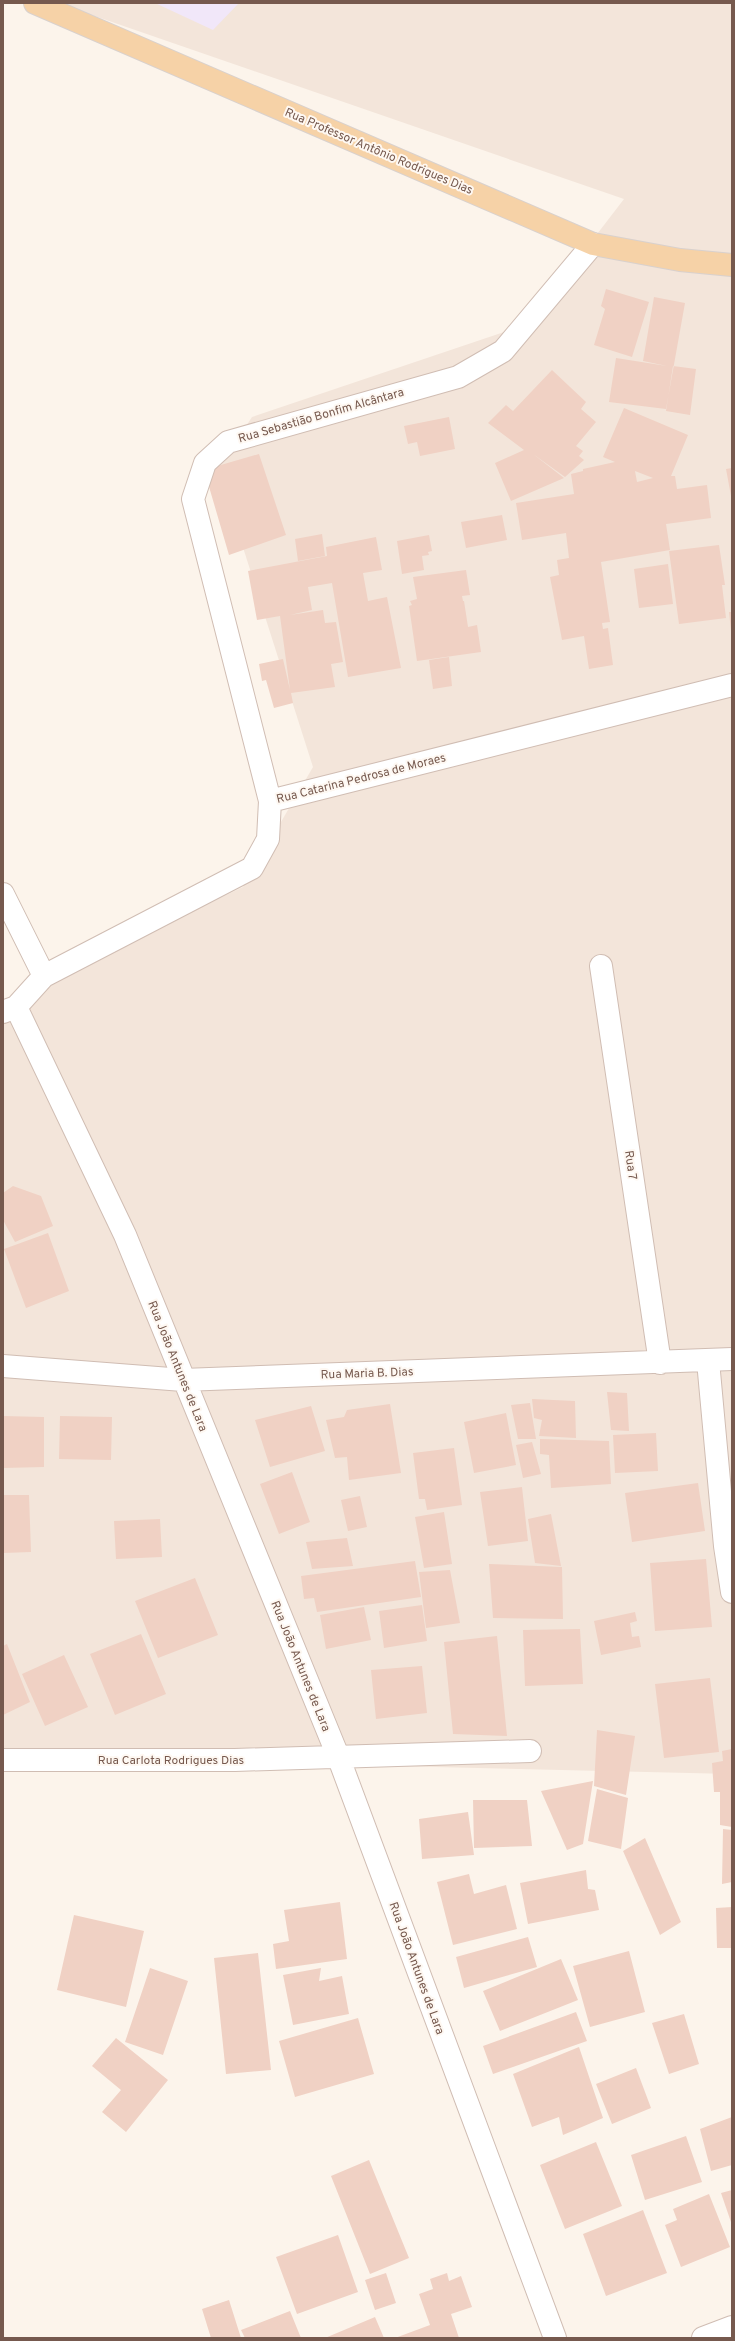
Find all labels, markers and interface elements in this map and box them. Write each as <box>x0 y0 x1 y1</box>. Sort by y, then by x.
street label: Rua Professor Antônio Rodrigues Dias <box>282 105 475 199</box>
street label: Rua Sebastião Bonfim Alcântara <box>237 385 406 447</box>
street label: Rua Catarina Pedrosa de Moraes <box>275 750 448 808</box>
street label: Rua 7 <box>620 1149 640 1181</box>
street label: Rua João Antunes de Lara <box>143 1299 211 1434</box>
street label: Rua Maria B. Dias <box>320 1364 414 1384</box>
street label: Rua João Antunes de Lara <box>266 1599 334 1734</box>
street label: Rua Carlota Rodrigues Dias <box>98 1753 244 1769</box>
street label: Rua João Antunes de Lara <box>385 1900 447 2037</box>

